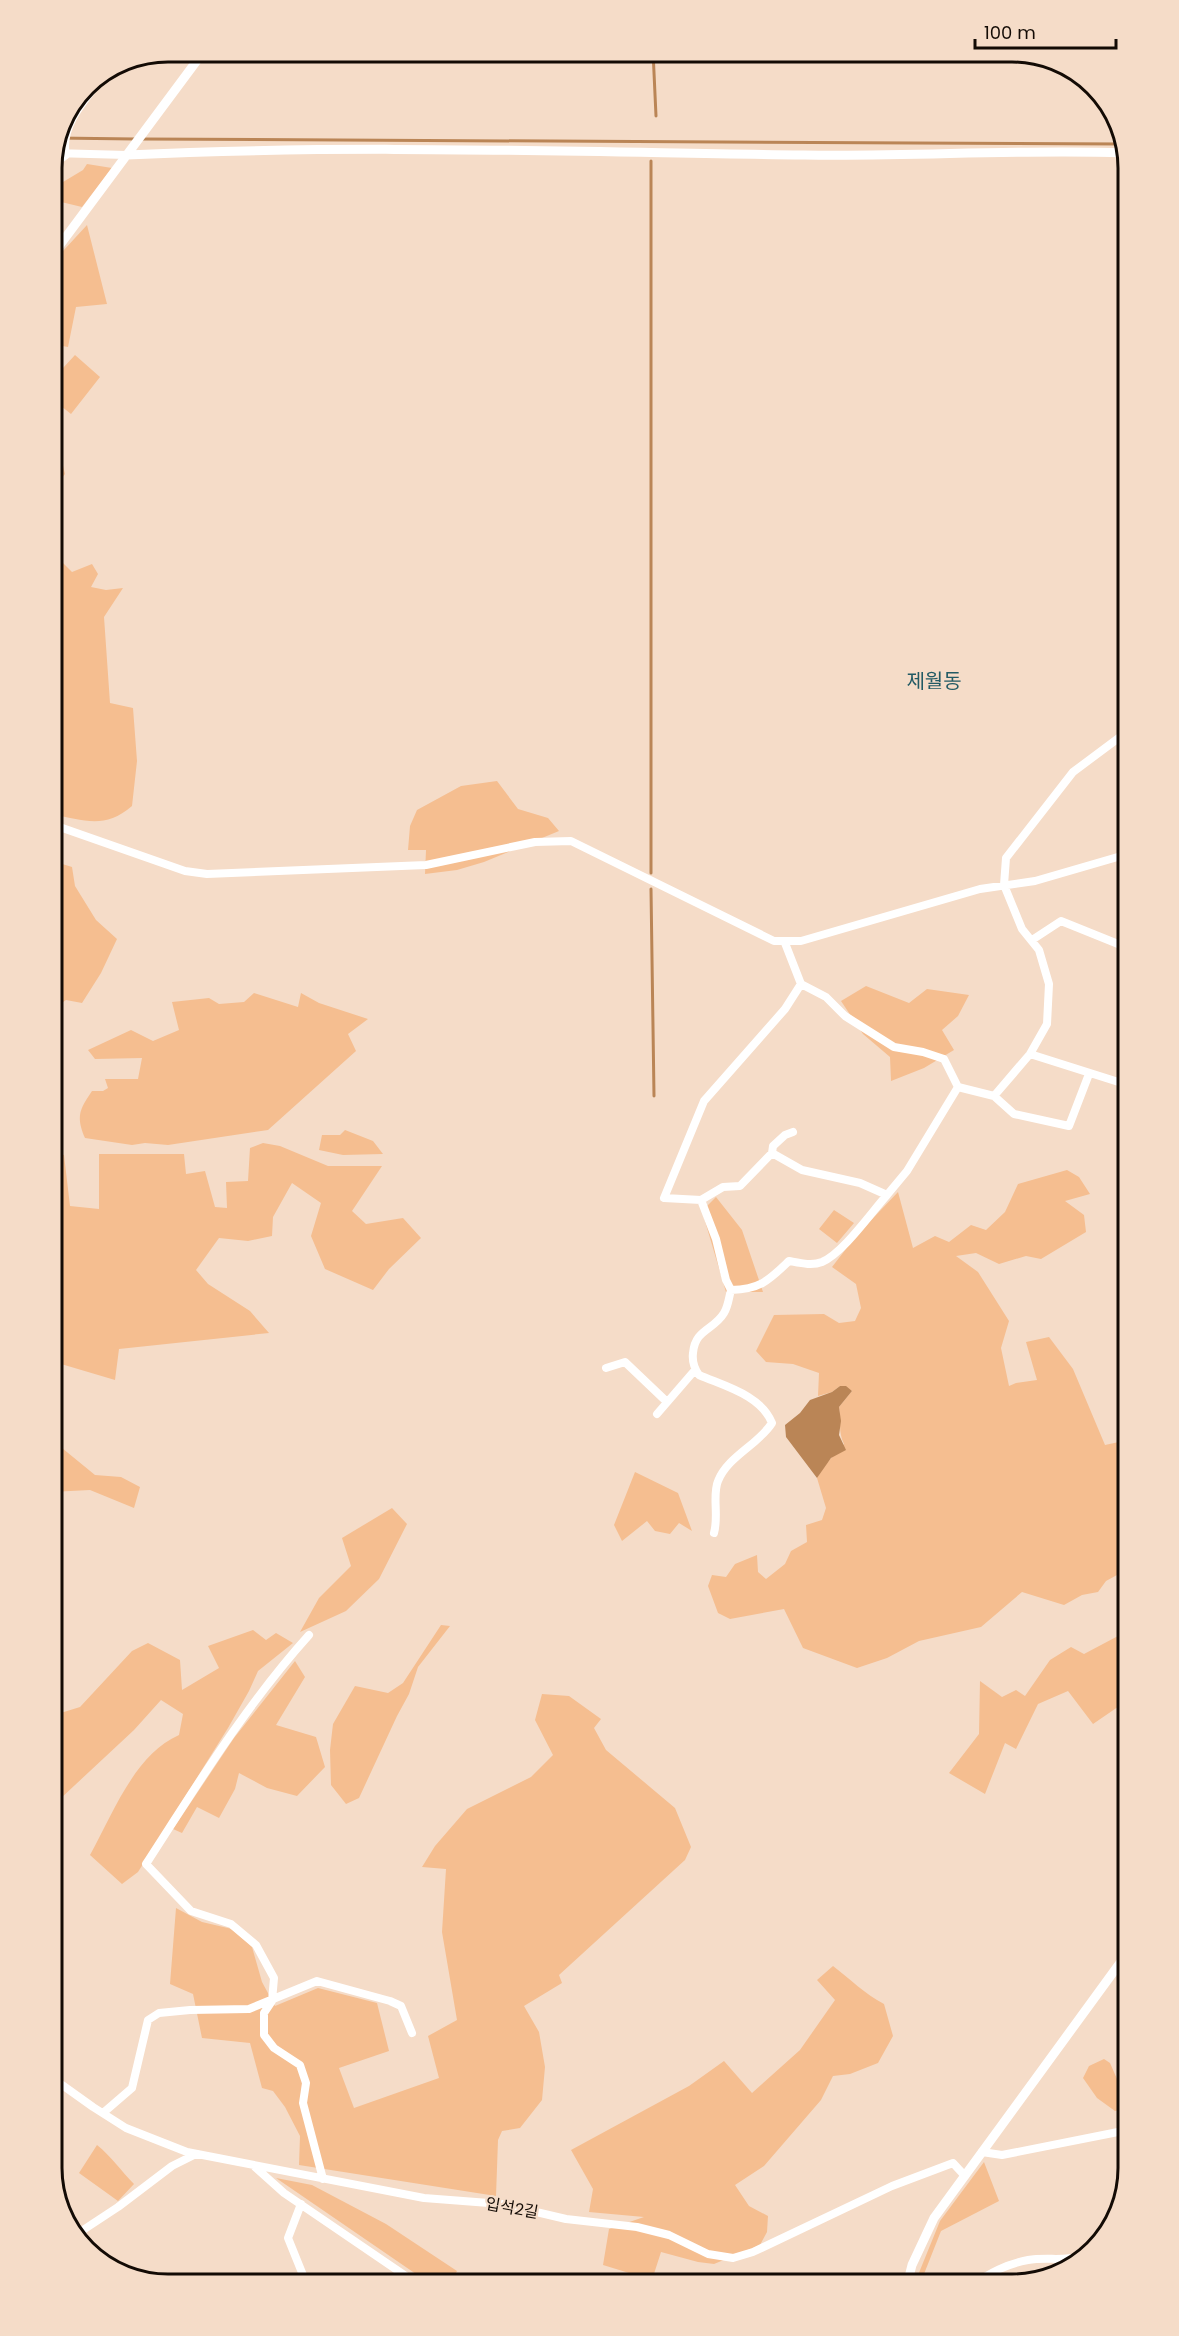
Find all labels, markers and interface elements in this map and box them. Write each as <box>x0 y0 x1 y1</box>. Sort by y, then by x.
scale bar <box>975 12 1116 50</box>
text: 100 m <box>984 20 1036 45</box>
district label: 제월동 <box>906 667 962 695</box>
street label: 입석2길 <box>484 2192 540 2224</box>

